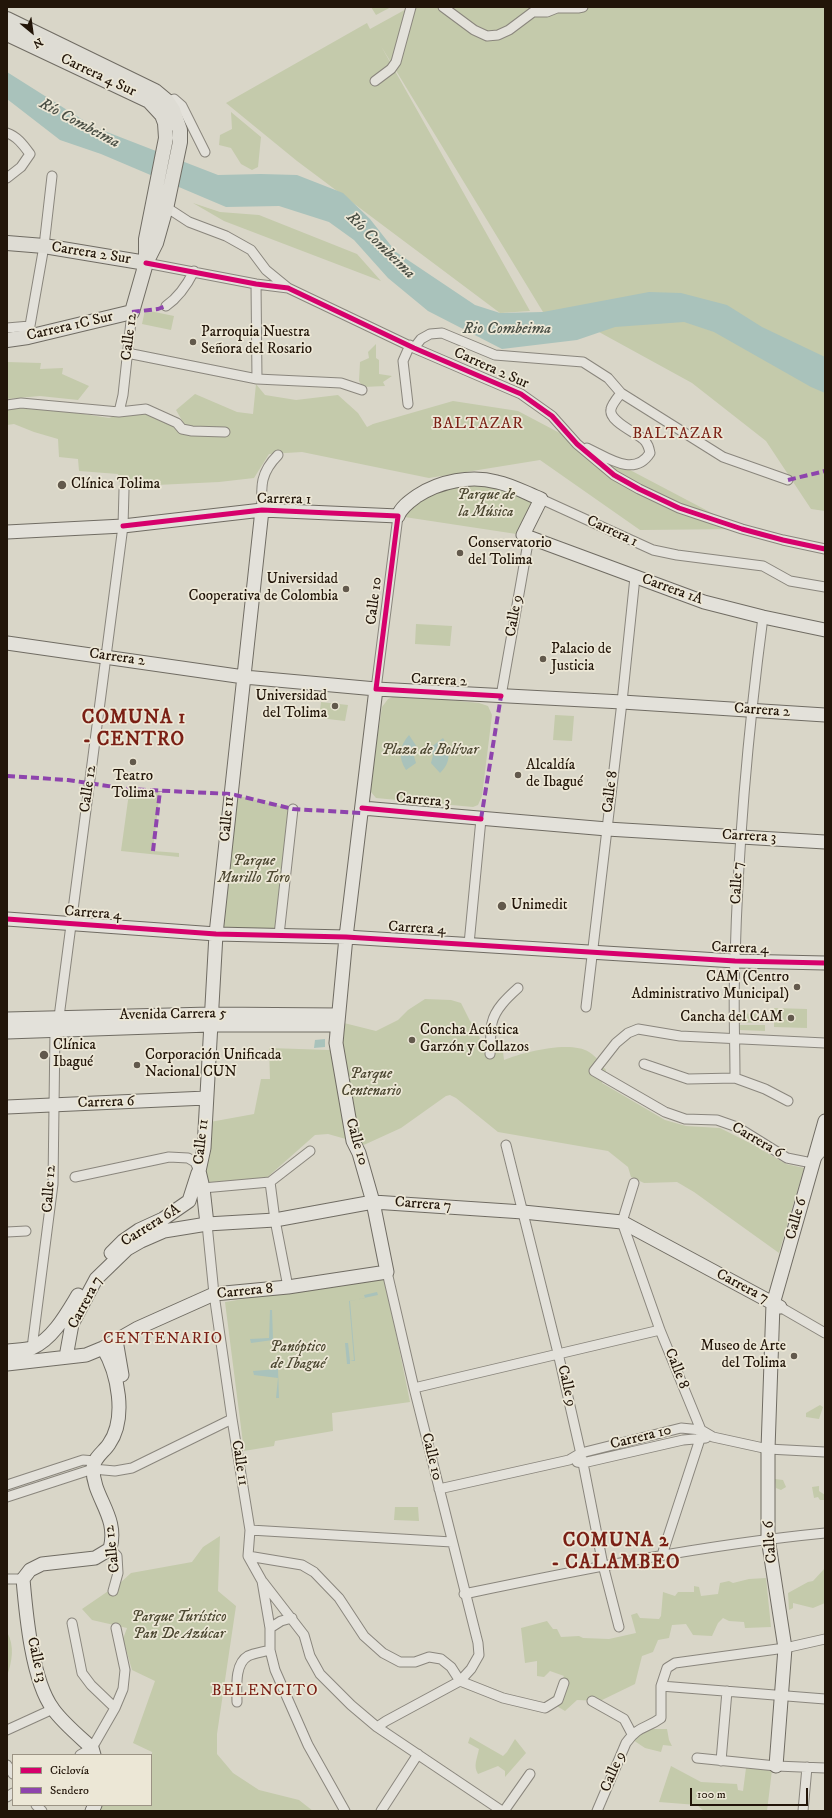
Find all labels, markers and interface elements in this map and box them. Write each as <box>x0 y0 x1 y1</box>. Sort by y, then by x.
north arrow <box>12 12 52 52</box>
text: N <box>30 34 45 51</box>
street label: Carrera 4 Sur <box>57 51 139 101</box>
water label: Río Combeima <box>35 95 123 153</box>
water label: Río Combeima <box>342 208 418 284</box>
street label: Carrera 2 Sur <box>50 239 132 269</box>
street label: Carrera 1C Sur <box>25 308 115 346</box>
street label: Calle 12 <box>118 312 142 362</box>
water label: Rio Combeima <box>463 320 551 340</box>
place label: Parroquia Nuestra Señora del Rosario <box>201 324 312 359</box>
marker: Parroquia Nuestra Señora del Rosario <box>188 337 198 347</box>
street label: Carrera 2 Sur <box>451 344 531 394</box>
district label: BALTAZAR <box>432 415 524 435</box>
district label: BALTAZAR <box>632 425 724 445</box>
place label: Clínica Tolima <box>71 476 160 494</box>
marker: Clínica Tolima <box>56 479 68 491</box>
park label: Parque de la Música <box>457 487 515 522</box>
street label: Carrera 1 <box>257 491 311 509</box>
street label: Carrera 1 <box>584 512 640 552</box>
place label: Conservatorio del Tolima <box>468 535 552 570</box>
marker: Conservatorio del Tolima <box>455 548 465 558</box>
place label: Universidad Cooperativa de Colombia <box>189 571 338 606</box>
street label: Carrera 1A <box>639 571 705 609</box>
street label: Calle 10 <box>363 576 387 626</box>
marker: Universidad Cooperativa de Colombia <box>341 584 351 594</box>
street label: Calle 9 <box>502 594 528 638</box>
place label: Palacio de Justicia <box>551 641 611 676</box>
street label: Carrera 2 <box>88 645 146 671</box>
marker: Palacio de Justicia <box>538 654 548 664</box>
street label: Carrera 2 <box>410 671 468 691</box>
place label: Universidad del Tolima <box>255 688 327 723</box>
street label: Carrera 2 <box>733 700 791 722</box>
marker: Universidad del Tolima <box>330 701 340 711</box>
district label: COMUNA 1 - CENTRO <box>82 708 186 752</box>
park label: Plaza de Bolívar <box>381 742 479 760</box>
marker: Teatro Tolima <box>128 757 138 767</box>
place label: Alcaldía de Ibagué <box>526 757 583 792</box>
street label: Calle 12 <box>77 764 101 814</box>
place label: Teatro Tolima <box>111 768 155 803</box>
marker: Alcaldía de Ibagué <box>513 770 523 780</box>
street label: Calle 8 <box>599 770 623 814</box>
street label: Carrera 3 <box>395 790 451 812</box>
street label: Calle 11 <box>217 795 239 843</box>
street label: Carrera 3 <box>721 827 777 847</box>
park label: Parque Murillo Toro <box>218 853 290 888</box>
street label: Calle 7 <box>728 861 748 905</box>
place label: Unimedit <box>511 897 567 915</box>
marker: Unimedit <box>496 900 508 912</box>
street label: Carrera 4 <box>64 903 122 925</box>
street label: Carrera 4 <box>388 919 446 939</box>
street label: Carrera 4 <box>711 939 769 959</box>
place label: CAM (Centro Administrativo Municipal) <box>631 969 789 1004</box>
marker: CAM (Centro Administrativo Municipal) <box>792 982 802 992</box>
street label: Avenida Carrera 5 <box>119 1005 227 1025</box>
place label: Cancha del CAM <box>680 1009 783 1027</box>
marker: Cancha del CAM <box>786 1013 796 1023</box>
place label: Concha Acústica Garzón y Collazos <box>420 1022 529 1057</box>
marker: Concha Acústica Garzón y Collazos <box>407 1035 417 1045</box>
place label: Clínica Ibagué <box>53 1037 96 1072</box>
place label: Corporación Unificada Nacional CUN <box>145 1047 281 1082</box>
marker: Clínica Ibagué <box>38 1049 50 1061</box>
marker: Corporación Unificada Nacional CUN <box>132 1060 142 1070</box>
park label: Parque Centenario <box>341 1066 401 1101</box>
street label: Carrera 6 <box>77 1093 135 1113</box>
street label: Calle 10 <box>341 1116 371 1168</box>
street label: Calle 11 <box>191 1118 213 1166</box>
street label: Carrera 6 <box>728 1119 786 1163</box>
street label: Calle 12 <box>39 1165 61 1213</box>
street label: Carrera 7 <box>394 1194 452 1216</box>
street label: Calle 6 <box>782 1196 812 1242</box>
street label: Carrera 6A <box>118 1201 184 1251</box>
street label: Carrera 7 <box>713 1266 771 1308</box>
street label: Carrera 7 <box>65 1274 107 1332</box>
street label: Carrera 8 <box>216 1280 274 1304</box>
district label: CENTENARIO <box>103 1330 223 1350</box>
place label: Museo de Arte del Tolima <box>700 1338 786 1373</box>
park label: Panóptico de Ibagué <box>270 1339 326 1374</box>
street label: Calle 8 <box>660 1346 692 1392</box>
marker: Museo de Arte del Tolima <box>789 1351 799 1361</box>
street label: Calle 9 <box>552 1363 580 1409</box>
street label: Carrera 10 <box>609 1422 673 1454</box>
street label: Calle 10 <box>416 1431 446 1483</box>
street label: Calle 11 <box>227 1439 251 1487</box>
street label: Calle 6 <box>760 1520 782 1564</box>
street label: Calle 12 <box>101 1524 125 1574</box>
district label: COMUNA 2 - CALAMBEO <box>552 1531 680 1575</box>
park label: Parque Turístico Pan De Azúcar <box>131 1609 227 1644</box>
street label: Calle 13 <box>22 1636 50 1684</box>
district label: BELENCITO <box>212 1682 318 1702</box>
street label: Calle 9 <box>597 1749 631 1795</box>
legend <box>12 1754 152 1806</box>
text: Ciclovía <box>50 1763 89 1778</box>
scale bar <box>692 1780 810 1806</box>
text: Sendero <box>50 1783 89 1798</box>
text: 100 m <box>697 1787 726 1802</box>

